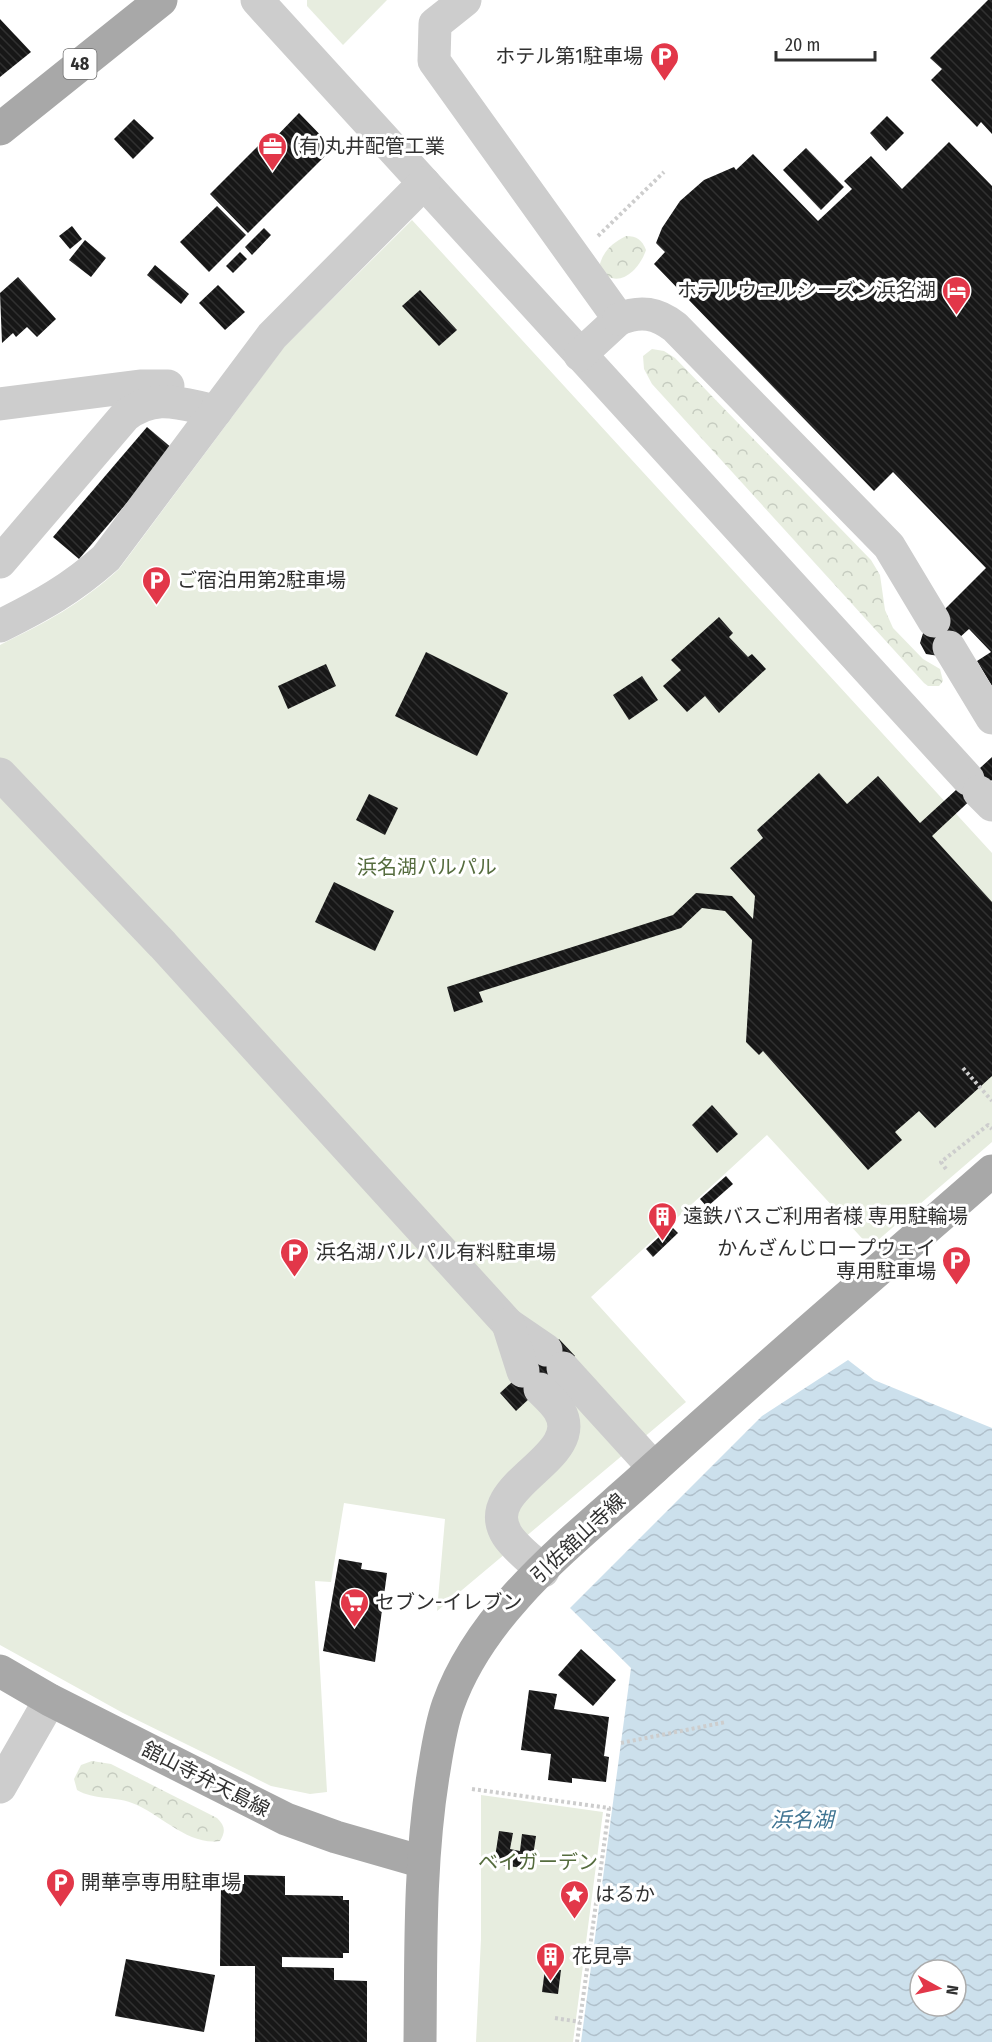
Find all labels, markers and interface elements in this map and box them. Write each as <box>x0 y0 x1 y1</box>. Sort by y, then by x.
scale bar <box>776 24 875 62</box>
text: 20 m <box>785 34 820 56</box>
parking icon: ホテル第1駐車場 <box>648 40 680 82</box>
place label: ホテル第1駐車場 <box>495 44 643 68</box>
road number: 48 <box>64 49 97 79</box>
office icon: (有)丸井配管工業 <box>256 130 288 172</box>
place label: (有)丸井配管工業 <box>293 134 445 158</box>
hotel icon: ホテルウェルシーズン浜名湖 <box>941 274 973 316</box>
place label: ホテルウェルシーズン浜名湖 <box>677 278 936 302</box>
parking icon: ご宿泊用第2駐車場 <box>140 564 172 606</box>
place label: ご宿泊用第2駐車場 <box>177 568 346 592</box>
park label: 浜名湖パルパル <box>357 855 497 879</box>
building icon: 遠鉄バスご利用者様 専用駐輪場 <box>646 1200 678 1242</box>
place label: 遠鉄バスご利用者様 専用駐輪場 <box>683 1204 968 1228</box>
parking icon: 浜名湖パルパル有料駐車場 <box>279 1236 311 1278</box>
place label: かんざんじロープウェイ 専用駐車場 <box>717 1236 936 1283</box>
place label: 浜名湖パルパル有料駐車場 <box>316 1240 556 1264</box>
parking icon: かんざんじロープウェイ 専用駐車場 <box>941 1244 973 1286</box>
street label: 引佐舘山寺線 <box>526 1488 630 1588</box>
supermarket icon: セブン-イレブン <box>338 1586 370 1628</box>
place label: セブン-イレブン <box>375 1590 522 1614</box>
street label: 舘山寺弁天島線 <box>138 1737 274 1821</box>
water label: 浜名湖 <box>771 1807 836 1833</box>
park label: ベイガーデン <box>478 1850 598 1874</box>
parking icon: 開華亭専用駐車場 <box>44 1866 76 1908</box>
place label: 開華亭専用駐車場 <box>81 1870 241 1894</box>
place icon: はるか <box>558 1878 590 1920</box>
place label: はるか <box>595 1882 655 1906</box>
building icon: 花見亭 <box>535 1940 567 1982</box>
place label: 花見亭 <box>572 1944 632 1968</box>
north arrow <box>908 1958 968 2018</box>
text: N <box>942 1984 962 1996</box>

